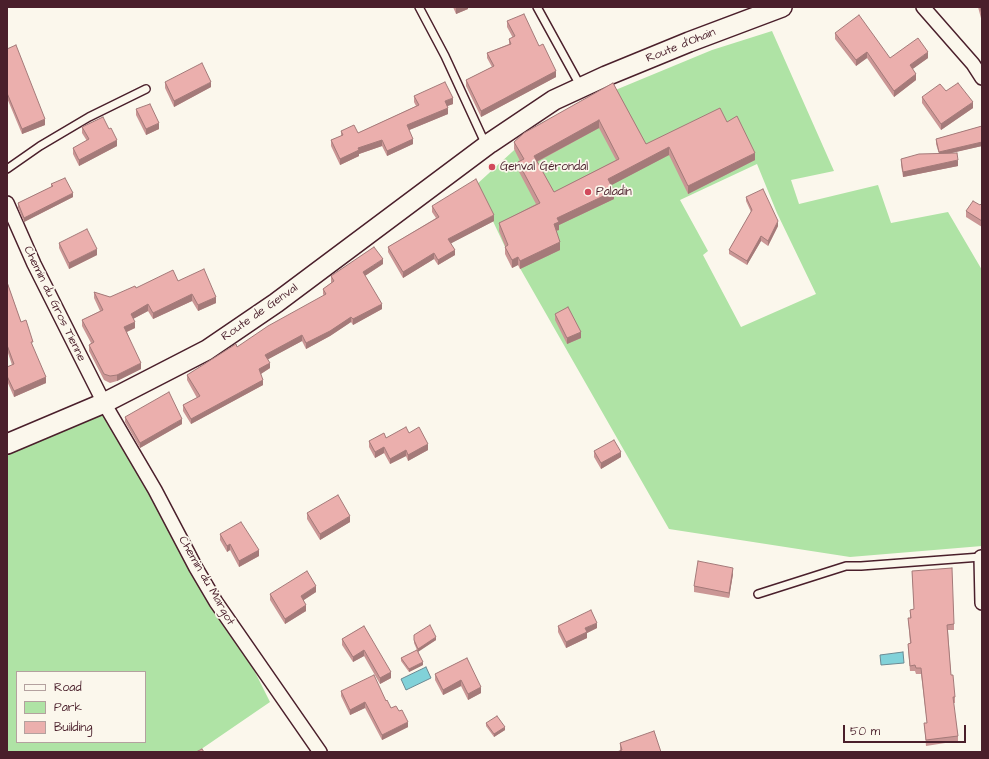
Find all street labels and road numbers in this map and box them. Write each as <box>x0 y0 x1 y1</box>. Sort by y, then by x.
street label: Route d'Ohain <box>644 26 718 66</box>
street label: Chemin du Gros Tienne <box>20 244 88 364</box>
street label: Route de Genval <box>219 281 301 345</box>
street label: Chemin du Margot <box>175 534 237 628</box>

